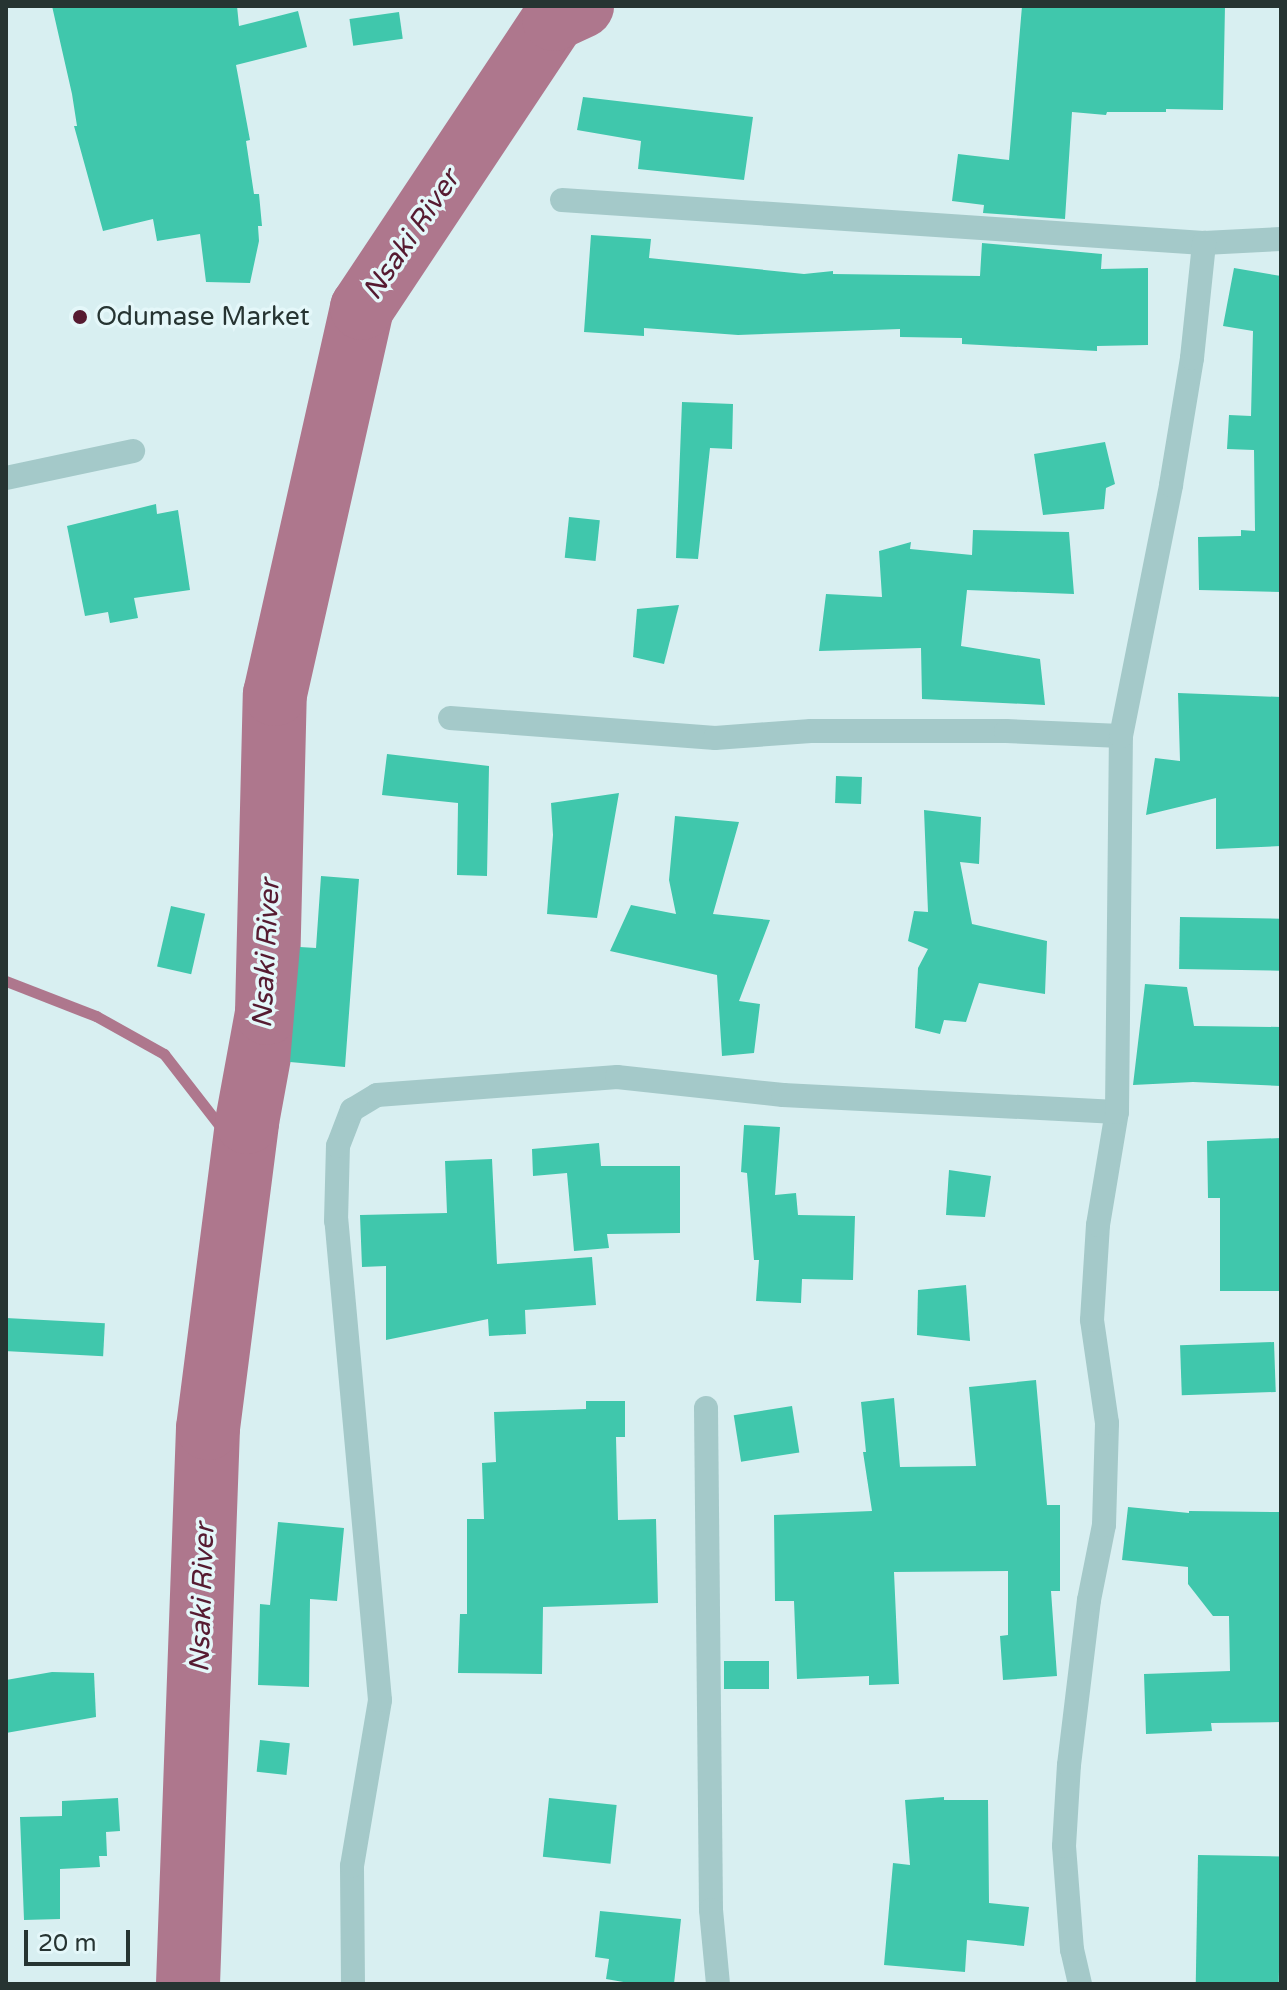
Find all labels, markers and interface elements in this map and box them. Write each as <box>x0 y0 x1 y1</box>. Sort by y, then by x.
water label: Nsaki River <box>355 164 467 306</box>
place label: Odumase Market <box>96 301 310 333</box>
marker: Odumase Market <box>71 308 89 326</box>
water label: Nsaki River <box>245 879 287 1029</box>
water label: Nsaki River <box>183 1523 221 1673</box>
scale bar <box>28 1914 134 1964</box>
text: 20 m <box>38 1929 96 1958</box>

